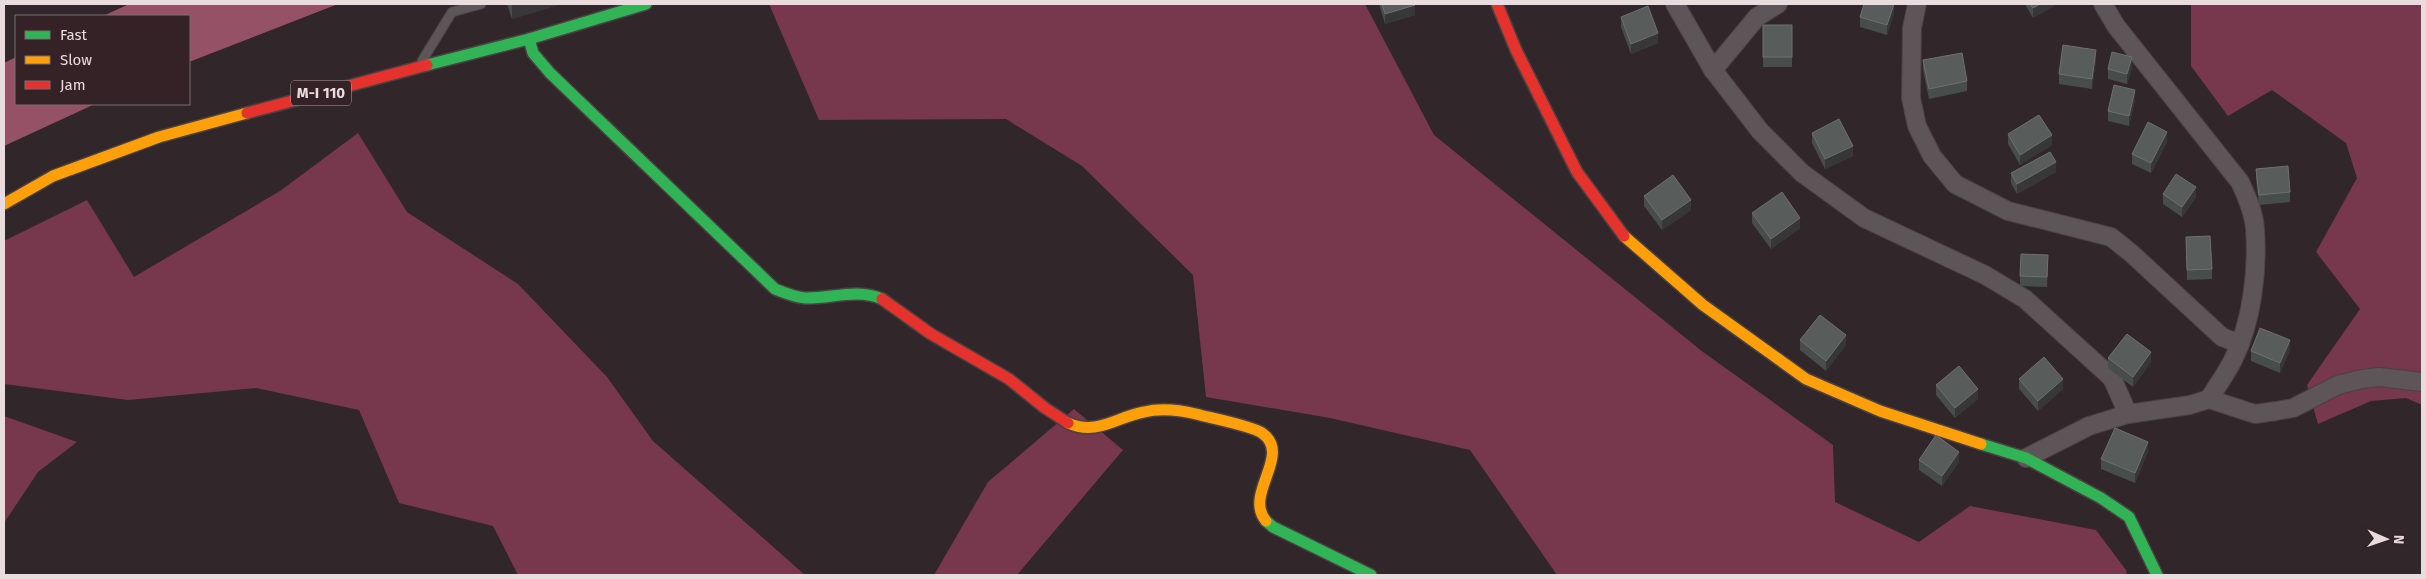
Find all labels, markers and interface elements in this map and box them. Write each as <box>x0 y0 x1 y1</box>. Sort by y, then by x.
legend <box>15 15 190 105</box>
text: Fast <box>60 26 87 44</box>
text: Slow <box>60 51 92 69</box>
text: Jam <box>60 76 86 94</box>
road number: M-I 110 <box>291 80 351 106</box>
north arrow <box>2361 514 2411 564</box>
text: N <box>2390 534 2407 544</box>

